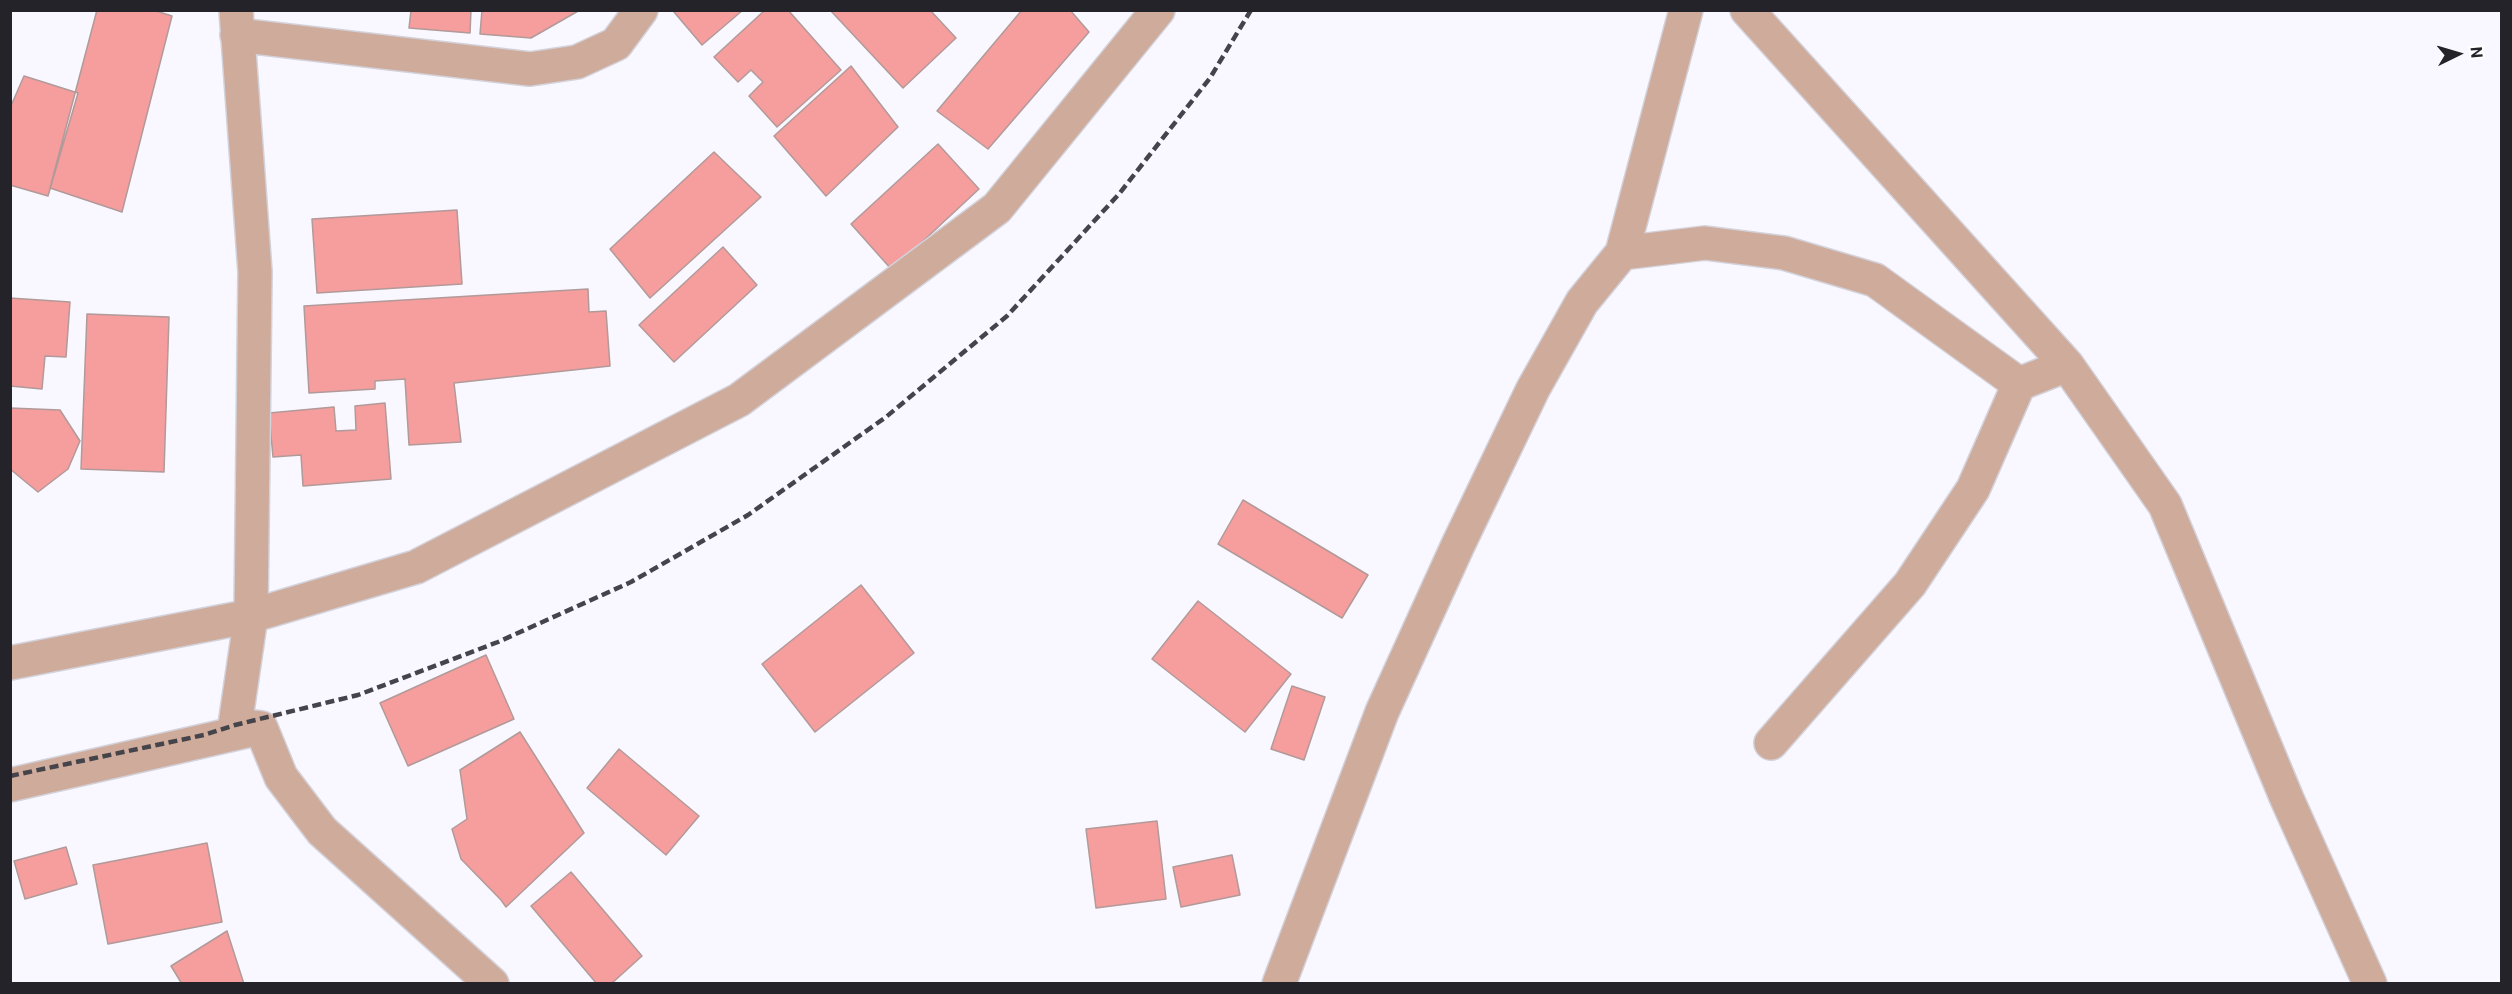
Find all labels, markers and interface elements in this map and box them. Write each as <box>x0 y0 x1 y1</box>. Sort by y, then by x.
north arrow <box>2428 24 2488 84</box>
text: N <box>2466 46 2486 59</box>

